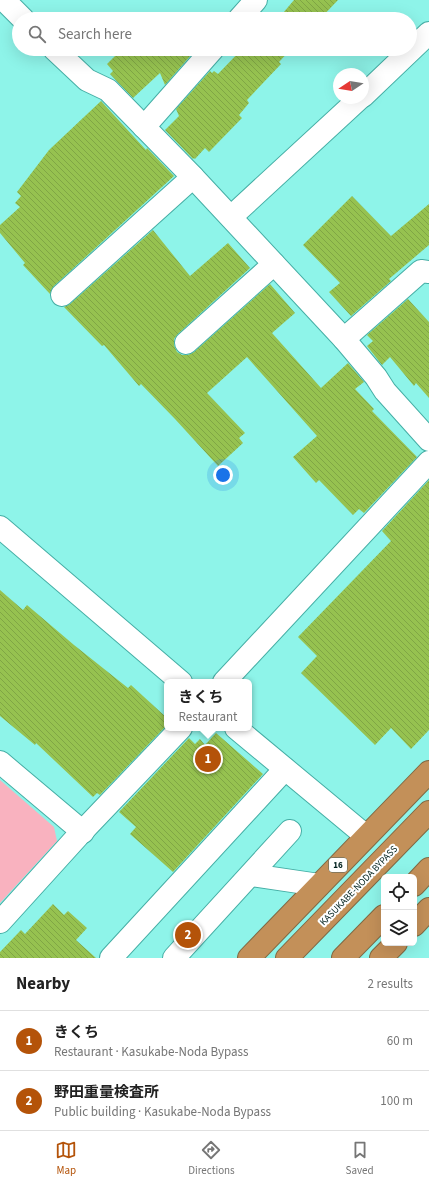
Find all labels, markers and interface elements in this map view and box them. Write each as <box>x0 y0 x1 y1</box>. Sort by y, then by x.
search box <box>12 12 417 56</box>
icon: search <box>26 23 48 45</box>
text: Search here <box>58 24 132 45</box>
north arrow <box>333 68 369 104</box>
your location <box>213 465 233 485</box>
popup <box>164 679 252 731</box>
text: きくち <box>179 687 224 708</box>
text: Restaurant <box>179 708 237 726</box>
pin: 1 <box>195 744 221 774</box>
street label: KASUKABE-NODA BYPASS <box>317 843 401 929</box>
road number: 16 <box>329 858 347 872</box>
map controls <box>381 874 417 946</box>
button: locate <box>381 874 417 910</box>
button: layers <box>381 910 417 946</box>
pin: 2 <box>175 920 201 950</box>
text: Nearby <box>16 972 70 996</box>
text: 2 results <box>368 975 413 993</box>
text: きくち <box>54 1022 99 1043</box>
text: 1 <box>26 1032 32 1050</box>
text: 60 m <box>387 1032 413 1050</box>
text: Restaurant · Kasukabe-Noda Bypass <box>54 1043 248 1061</box>
text: 野田重量検査所 <box>54 1082 159 1103</box>
text: 2 <box>26 1092 32 1110</box>
text: 100 m <box>380 1092 413 1110</box>
text: Public building · Kasukabe-Noda Bypass <box>54 1103 271 1121</box>
tab: Map <box>55 1139 77 1178</box>
tab: Directions <box>188 1139 235 1178</box>
tab: Saved <box>346 1139 374 1178</box>

